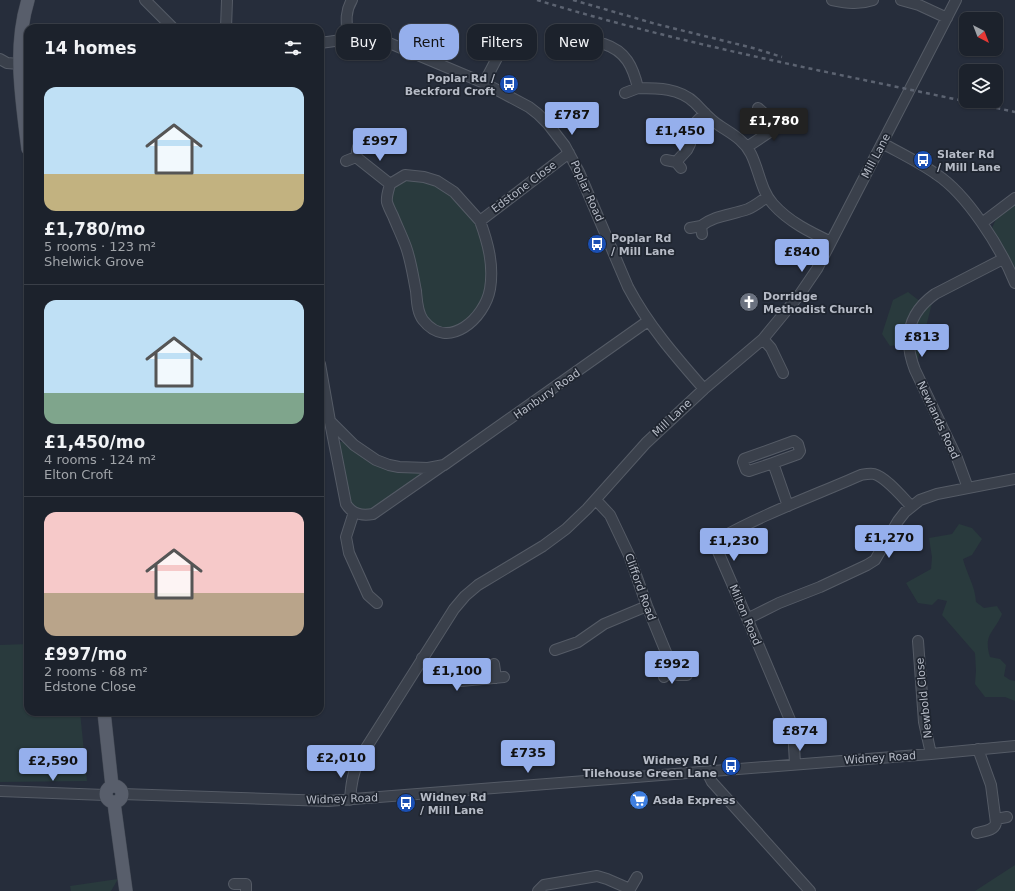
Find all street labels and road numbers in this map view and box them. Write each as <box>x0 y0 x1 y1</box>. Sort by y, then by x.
street label: Mill Lane <box>859 131 893 181</box>
street label: Edstone Close <box>489 158 559 216</box>
street label: Poplar Road <box>568 158 606 224</box>
street label: Hanbury Road <box>511 366 583 422</box>
street label: Newlands Road <box>914 379 962 461</box>
street label: Mill Lane <box>650 396 694 439</box>
street label: Clifford Road <box>622 552 658 622</box>
street label: Milton Road <box>726 583 764 647</box>
street label: Newbold Close <box>913 657 935 739</box>
street label: Widney Road <box>844 749 916 767</box>
street label: Widney Road <box>306 791 378 807</box>

